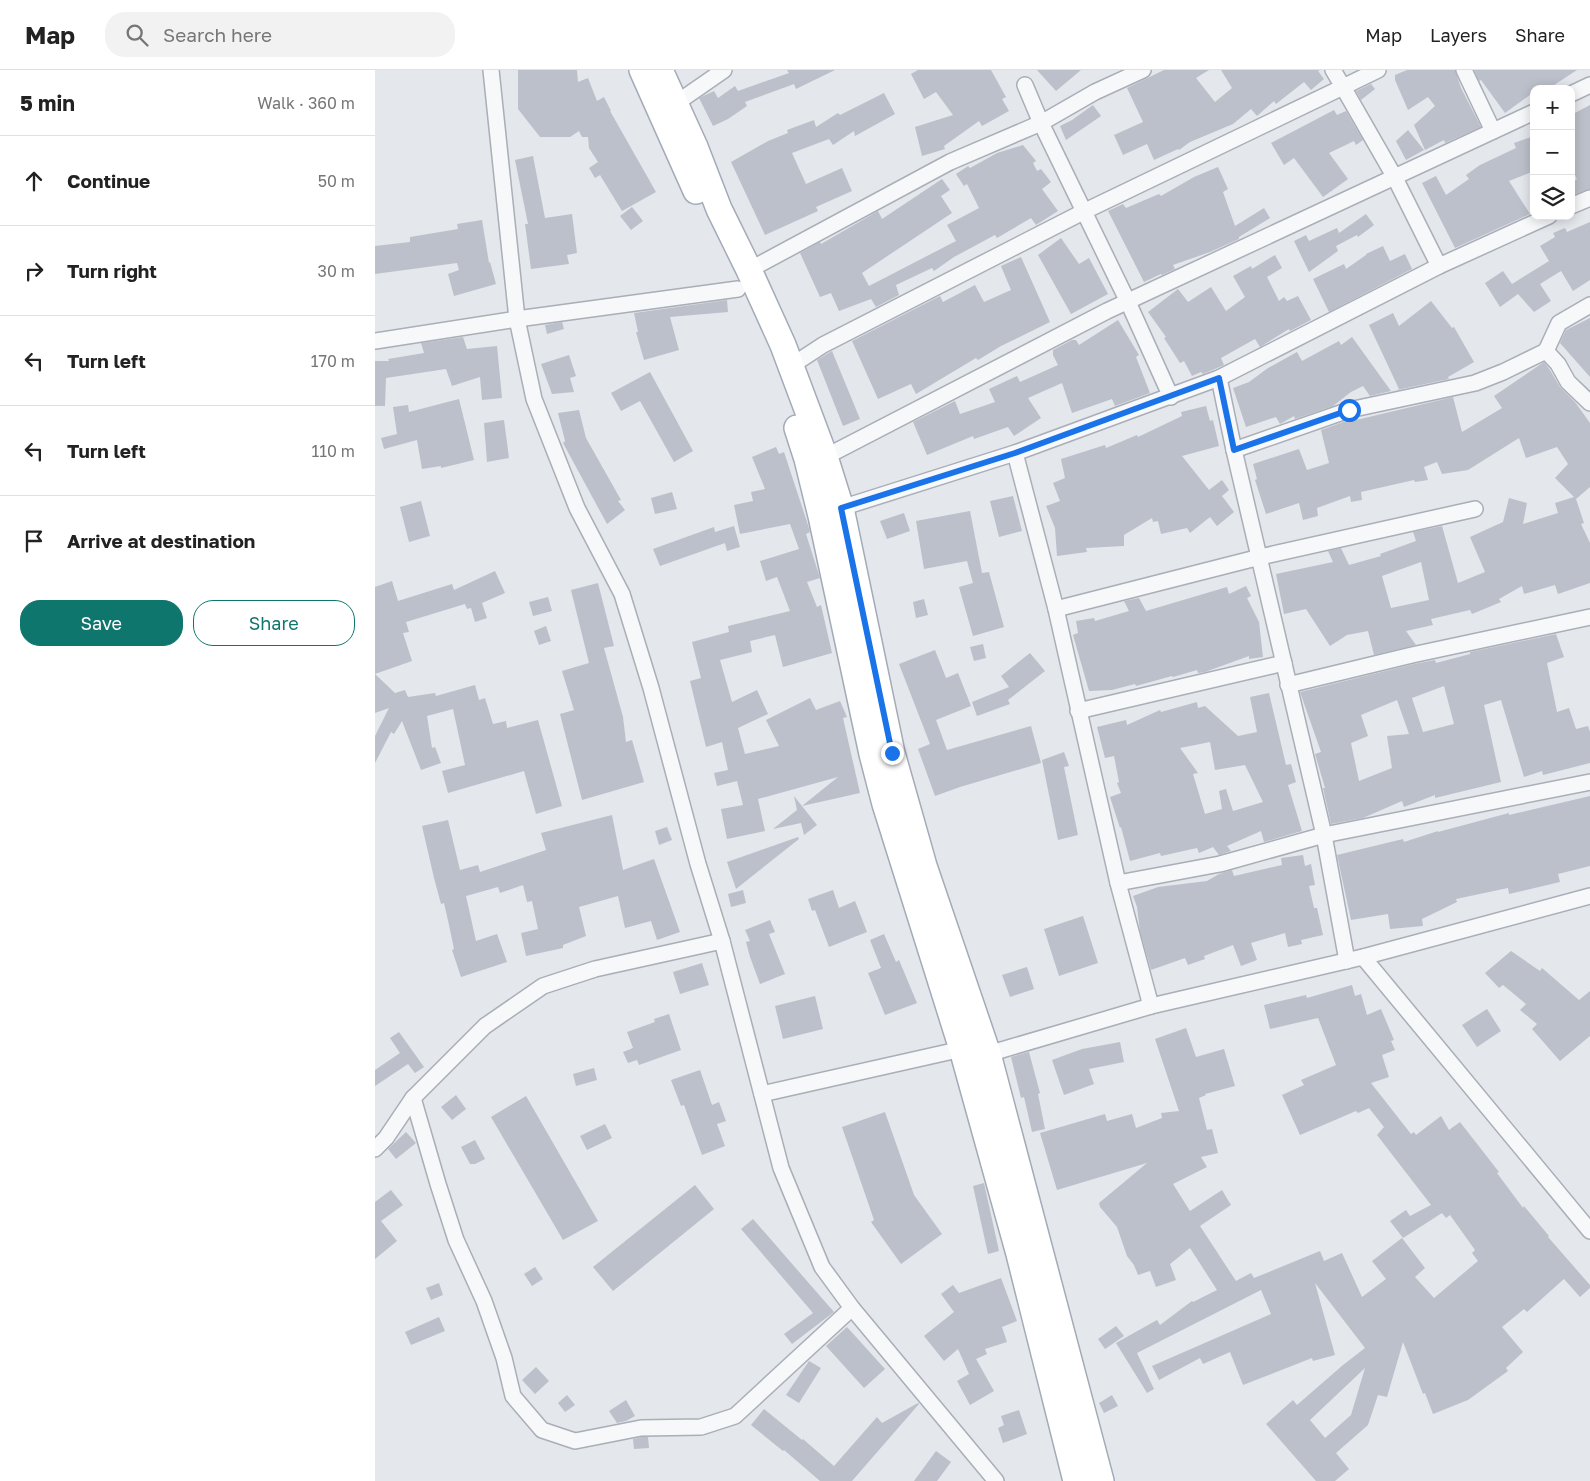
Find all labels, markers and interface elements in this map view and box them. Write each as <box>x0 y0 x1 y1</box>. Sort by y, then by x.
search box <box>105 12 455 57</box>
text: Map <box>25 20 75 49</box>
icon: search <box>123 21 151 49</box>
text: Search here <box>163 23 272 46</box>
text: Map <box>1365 24 1402 46</box>
text: Layers <box>1430 24 1487 46</box>
text: Share <box>1515 24 1565 46</box>
map controls <box>1530 85 1575 220</box>
button: + <box>1530 85 1575 130</box>
text: 5 min <box>20 90 75 116</box>
text: Walk · 360 m <box>257 93 355 113</box>
button: − <box>1530 130 1575 175</box>
icon: ahead <box>20 167 48 195</box>
text: Continue <box>67 169 150 192</box>
text: 50 m <box>318 171 355 191</box>
button: layers <box>1530 175 1575 220</box>
icon: right <box>20 257 48 285</box>
text: Turn right <box>67 259 157 282</box>
text: 30 m <box>318 261 355 281</box>
icon: left <box>20 347 48 375</box>
text: Turn left <box>67 349 146 372</box>
text: 170 m <box>311 351 355 371</box>
route start <box>1338 399 1361 422</box>
icon: left <box>20 437 48 465</box>
text: Turn left <box>67 439 146 462</box>
text: 110 m <box>311 441 355 461</box>
icon: arrive <box>20 527 48 555</box>
text: Arrive at destination <box>67 529 255 552</box>
button: Save <box>20 600 183 646</box>
button: Share <box>193 600 355 646</box>
route end <box>881 742 904 765</box>

